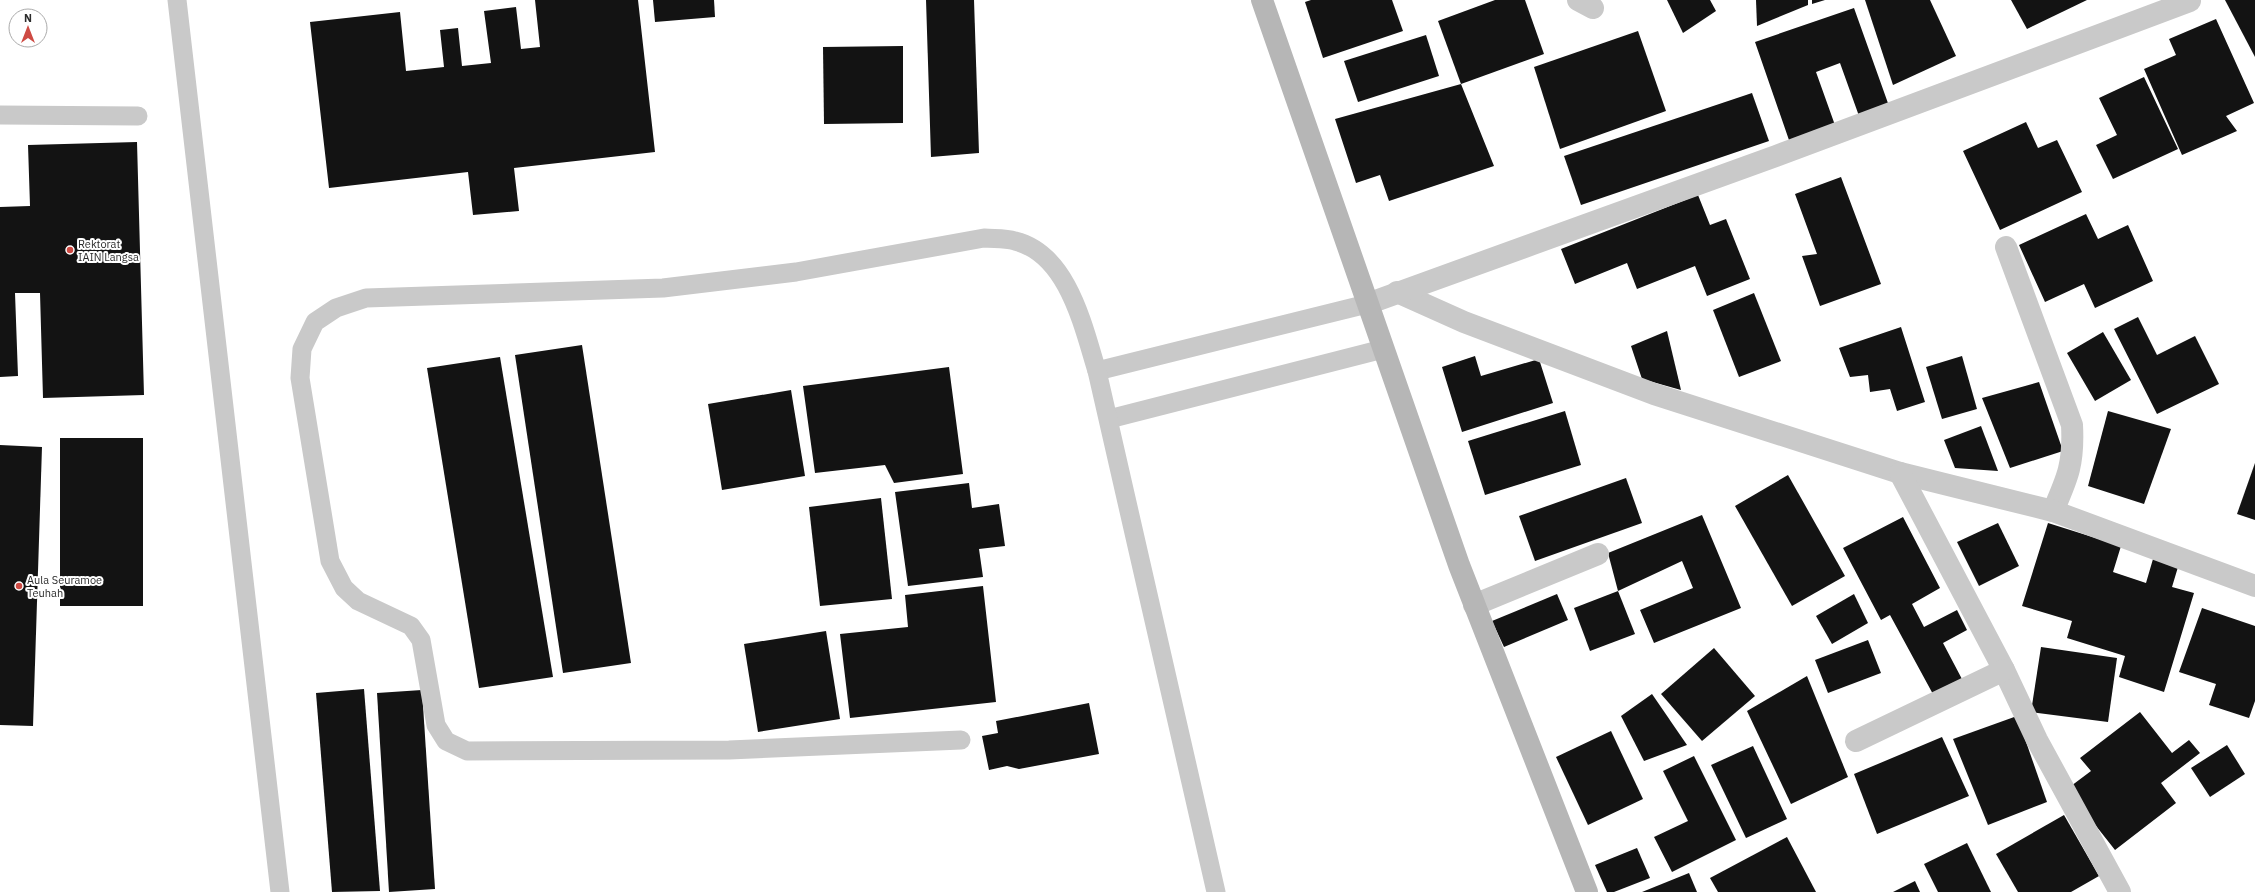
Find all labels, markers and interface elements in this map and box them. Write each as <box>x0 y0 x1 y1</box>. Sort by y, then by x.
north arrow <box>8 8 48 48</box>
text: N <box>24 11 32 25</box>
place label: Rektorat IAIN Langsa <box>78 237 139 264</box>
marker: Rektorat IAIN Langsa <box>65 245 75 255</box>
place label: Aula Seuramoe Teuhah <box>27 573 102 600</box>
marker: Aula Seuramoe Teuhah <box>14 581 24 591</box>

